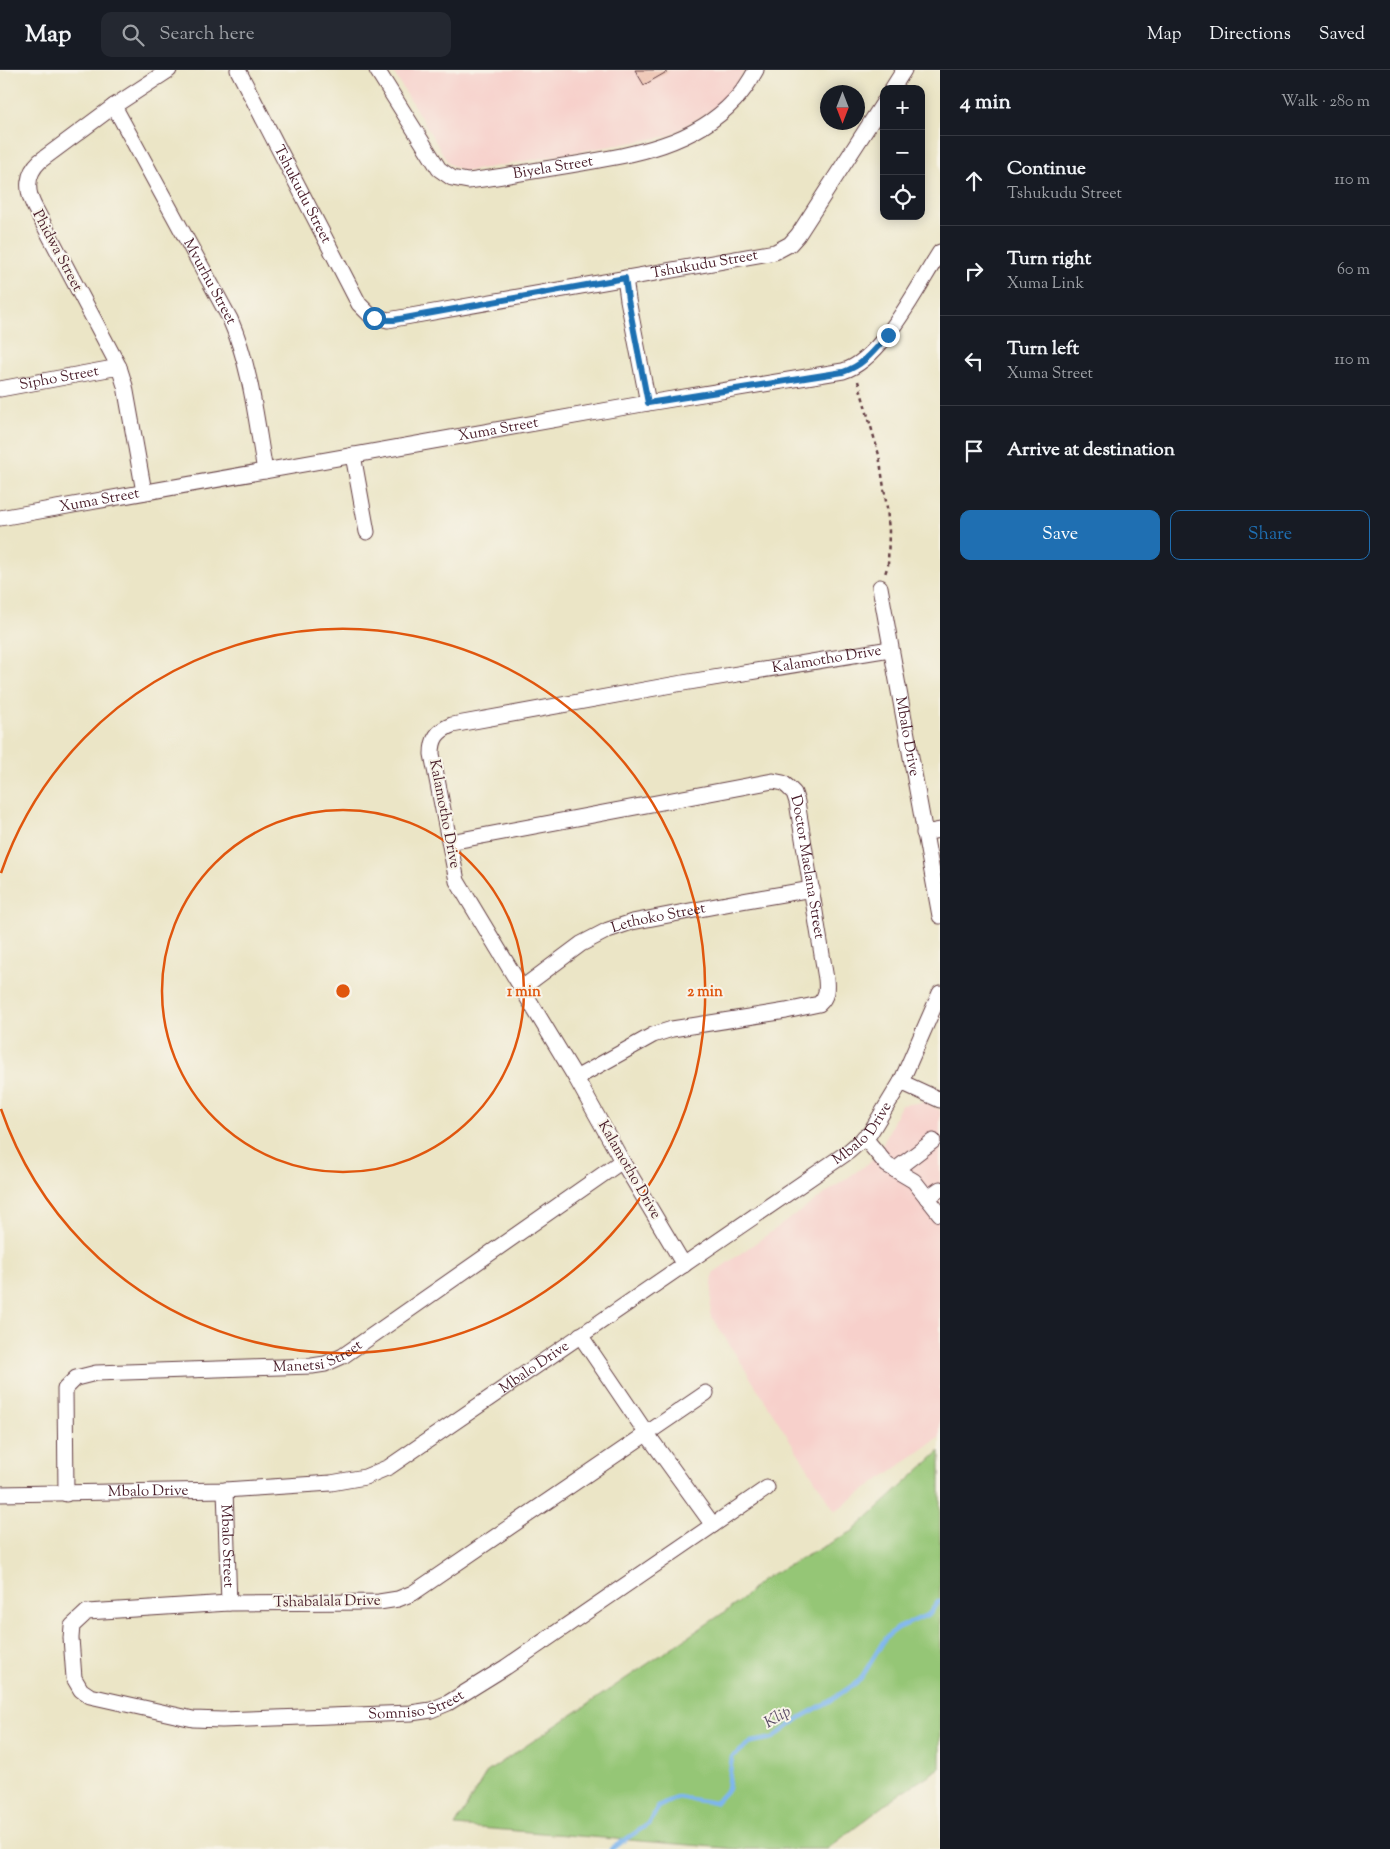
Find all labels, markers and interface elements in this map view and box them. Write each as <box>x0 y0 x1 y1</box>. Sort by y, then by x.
search box <box>101 12 451 57</box>
text: Map <box>25 18 71 52</box>
icon: search <box>119 21 147 49</box>
text: Search here <box>159 21 255 48</box>
text: Map <box>1147 22 1182 48</box>
text: Directions <box>1210 22 1291 48</box>
text: Saved <box>1319 22 1365 48</box>
north arrow <box>820 85 865 130</box>
map controls <box>880 85 925 220</box>
button: + <box>880 85 925 130</box>
text: 4 min <box>960 88 1011 118</box>
text: Walk · 280 m <box>1281 91 1370 114</box>
button: − <box>880 130 925 175</box>
street label: Tshukudu Street <box>268 142 336 247</box>
street label: Biyela Street <box>511 151 595 185</box>
text: Continue <box>1007 156 1086 183</box>
icon: ahead <box>960 167 988 195</box>
text: 110 m <box>1334 169 1370 192</box>
button: locate <box>880 175 925 220</box>
text: Tshukudu Street <box>1007 183 1122 206</box>
street label: Phidwa Street <box>27 206 87 296</box>
street label: Mvurhu Street <box>178 235 242 328</box>
street label: Tshukudu Street <box>650 245 759 284</box>
text: Turn right <box>1007 246 1091 273</box>
icon: right <box>960 257 988 285</box>
text: 60 m <box>1337 259 1370 282</box>
text: Xuma Link <box>1007 273 1084 296</box>
route start <box>363 307 386 330</box>
route end <box>877 324 900 347</box>
text: Turn left <box>1007 336 1079 363</box>
icon: left <box>960 347 988 375</box>
text: 110 m <box>1334 349 1370 372</box>
street label: Sipho Street <box>18 360 100 396</box>
text: Xuma Street <box>1007 363 1093 386</box>
street label: Xuma Street <box>457 412 540 447</box>
icon: arrive <box>960 437 988 465</box>
text: Arrive at destination <box>1007 437 1175 464</box>
street label: Xuma Street <box>58 483 141 518</box>
button: Save <box>960 510 1160 560</box>
button: Share <box>1170 510 1370 560</box>
street label: Kalamotho Drive <box>770 640 883 679</box>
street label: Mbalo Drive <box>890 695 925 778</box>
street label: Kalamotho Drive <box>423 758 465 870</box>
street label: Doctor Maelana Street <box>785 792 830 940</box>
street label: Lethoko Street <box>608 898 707 939</box>
centre of rings <box>334 982 352 1000</box>
text: 1 min <box>507 982 541 1003</box>
text: 2 min <box>687 982 723 1003</box>
street label: Mbalo Drive <box>828 1098 897 1170</box>
street label: Kalamotho Drive <box>592 1117 666 1223</box>
street label: Manetsi Street <box>273 1335 367 1378</box>
street label: Mbalo Drive <box>495 1336 574 1399</box>
street label: Mbalo Drive <box>107 1480 189 1503</box>
street label: Mbalo Street <box>215 1504 239 1588</box>
street label: Tshabalala Drive <box>273 1591 381 1613</box>
street label: Somniso Street <box>368 1685 468 1725</box>
water label: Klip <box>760 1701 796 1735</box>

